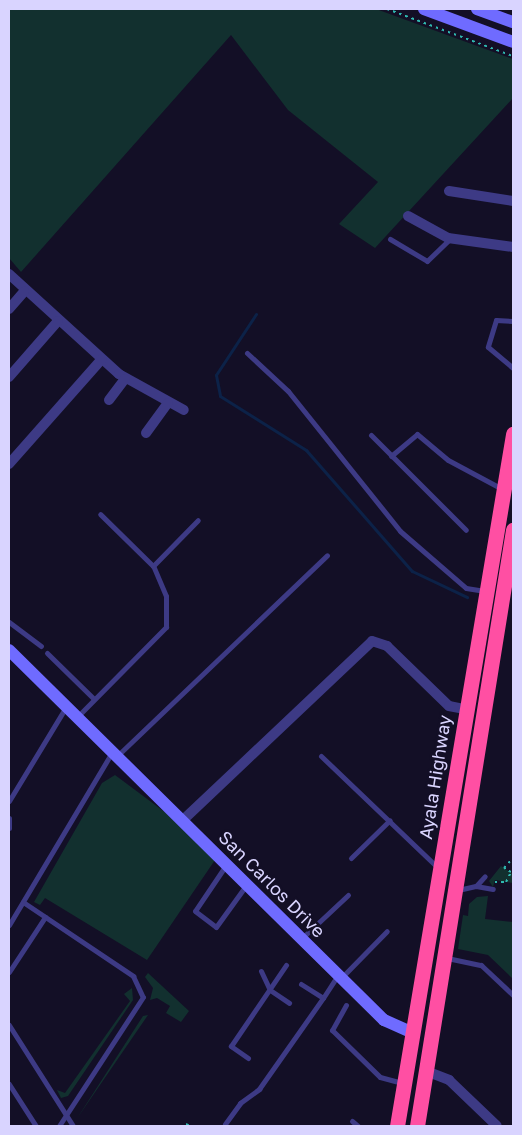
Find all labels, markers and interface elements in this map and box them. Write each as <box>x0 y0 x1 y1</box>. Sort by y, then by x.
street label: Ayala Highway <box>415 713 455 841</box>
street label: San Carlos Drive <box>214 826 330 942</box>

